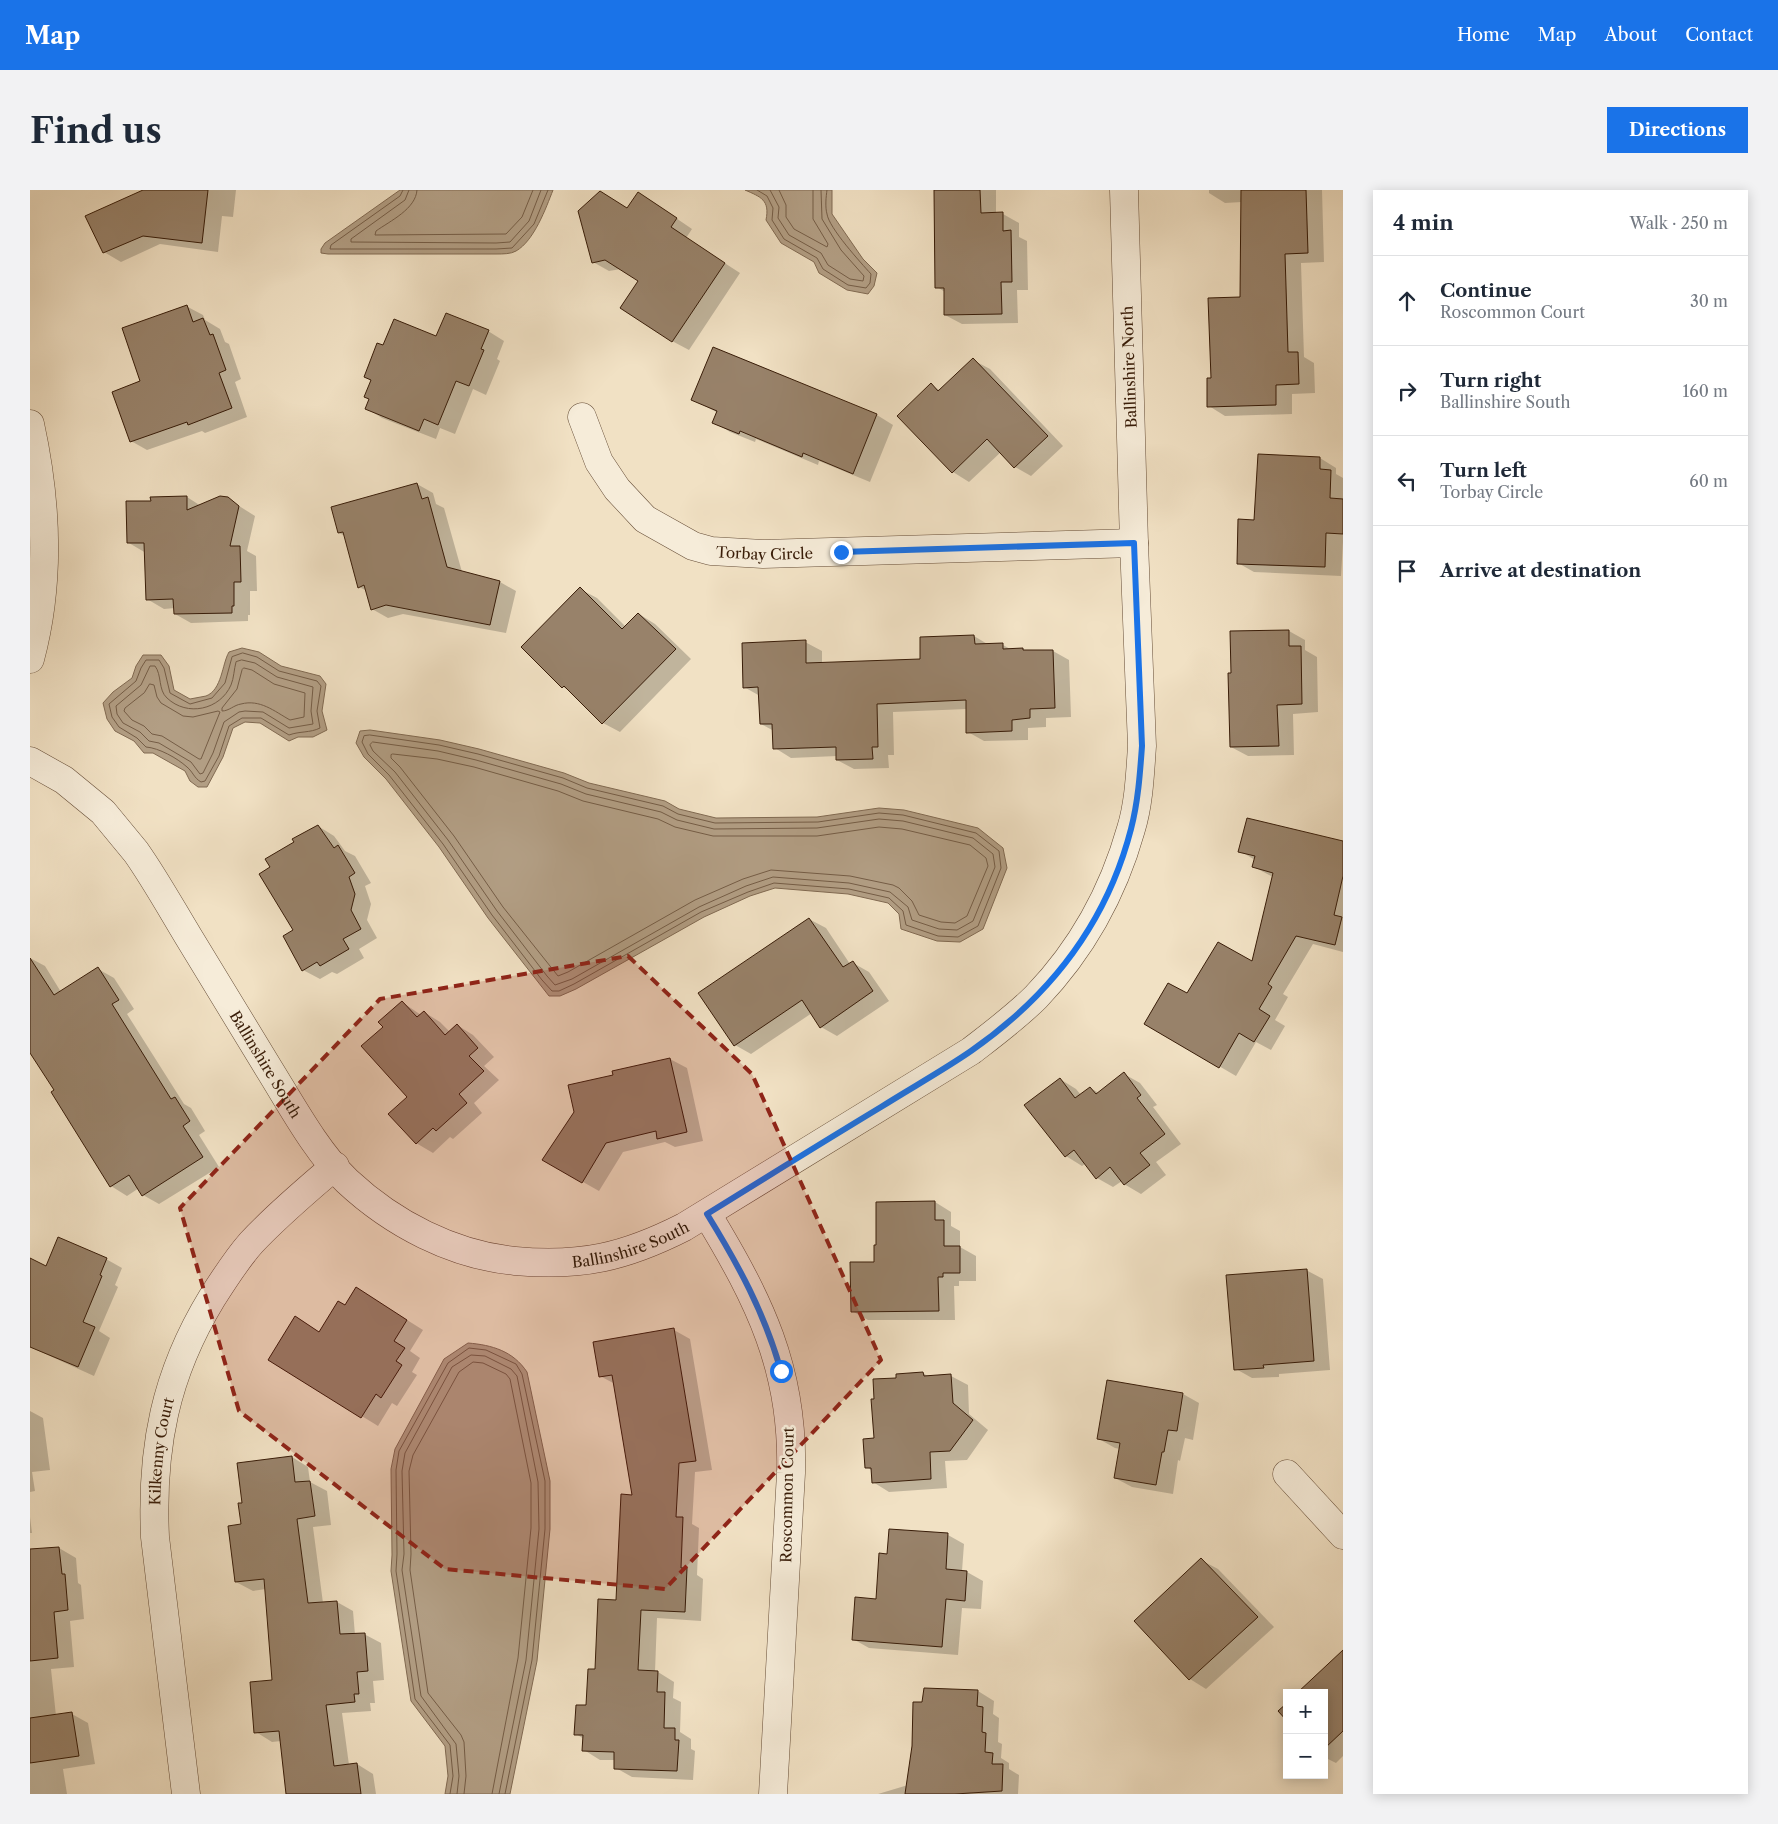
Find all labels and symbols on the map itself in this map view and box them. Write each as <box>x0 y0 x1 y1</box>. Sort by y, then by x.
street label: Ballinshire North <box>1117 305 1141 429</box>
route end <box>830 541 853 564</box>
street label: Torbay Circle <box>716 542 813 564</box>
street label: Ballinshire South <box>226 1007 306 1122</box>
street label: Ballinshire South <box>571 1216 693 1271</box>
route start <box>770 1360 793 1383</box>
street label: Kilkenny Court <box>145 1394 178 1506</box>
street label: Roscommon Court <box>776 1426 798 1563</box>

